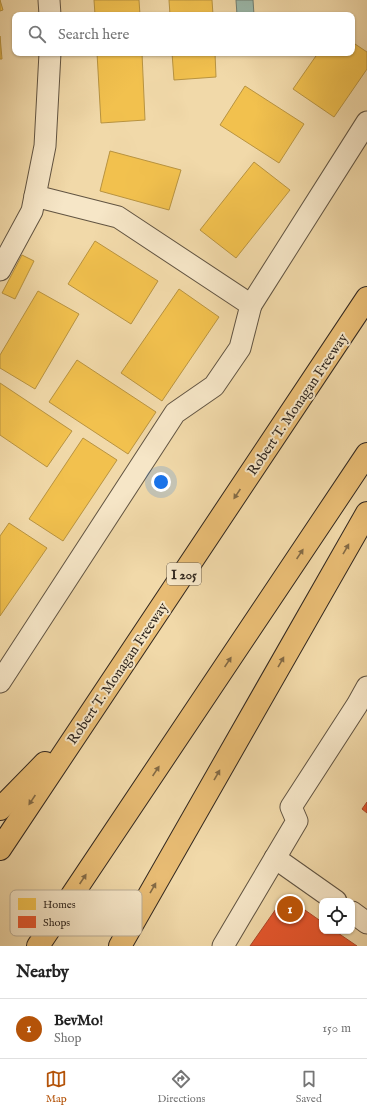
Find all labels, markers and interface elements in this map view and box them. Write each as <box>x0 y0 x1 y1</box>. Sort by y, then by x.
search box <box>12 12 355 56</box>
icon: search <box>26 23 48 45</box>
text: Search here <box>58 25 129 44</box>
street label: Robert T. Monagan Freeway <box>244 330 352 479</box>
your location <box>151 472 171 492</box>
one-way arrow <box>233 489 241 499</box>
one-way arrow <box>342 543 349 555</box>
one-way arrow <box>296 549 304 560</box>
road number: I 205 <box>167 563 201 585</box>
street label: Robert T. Monagan Freeway <box>64 599 172 748</box>
one-way arrow <box>278 656 285 668</box>
one-way arrow <box>224 657 232 668</box>
one-way arrow <box>152 765 160 776</box>
one-way arrow <box>213 769 220 781</box>
one-way arrow <box>29 794 36 806</box>
one-way arrow <box>80 873 87 884</box>
one-way arrow <box>149 882 156 893</box>
legend <box>10 890 142 936</box>
pin: 1 <box>277 894 303 924</box>
text: Homes <box>43 898 76 912</box>
map controls <box>319 898 355 934</box>
button: locate <box>319 898 355 934</box>
text: Shops <box>43 916 70 930</box>
text: Nearby <box>16 962 69 983</box>
text: BevMo! <box>54 1011 103 1030</box>
text: 1 <box>27 1020 31 1037</box>
text: 150 m <box>322 1020 351 1037</box>
text: Shop <box>54 1030 82 1047</box>
tab: Map <box>45 1068 67 1106</box>
tab: Directions <box>158 1068 205 1106</box>
tab: Saved <box>296 1068 322 1106</box>

